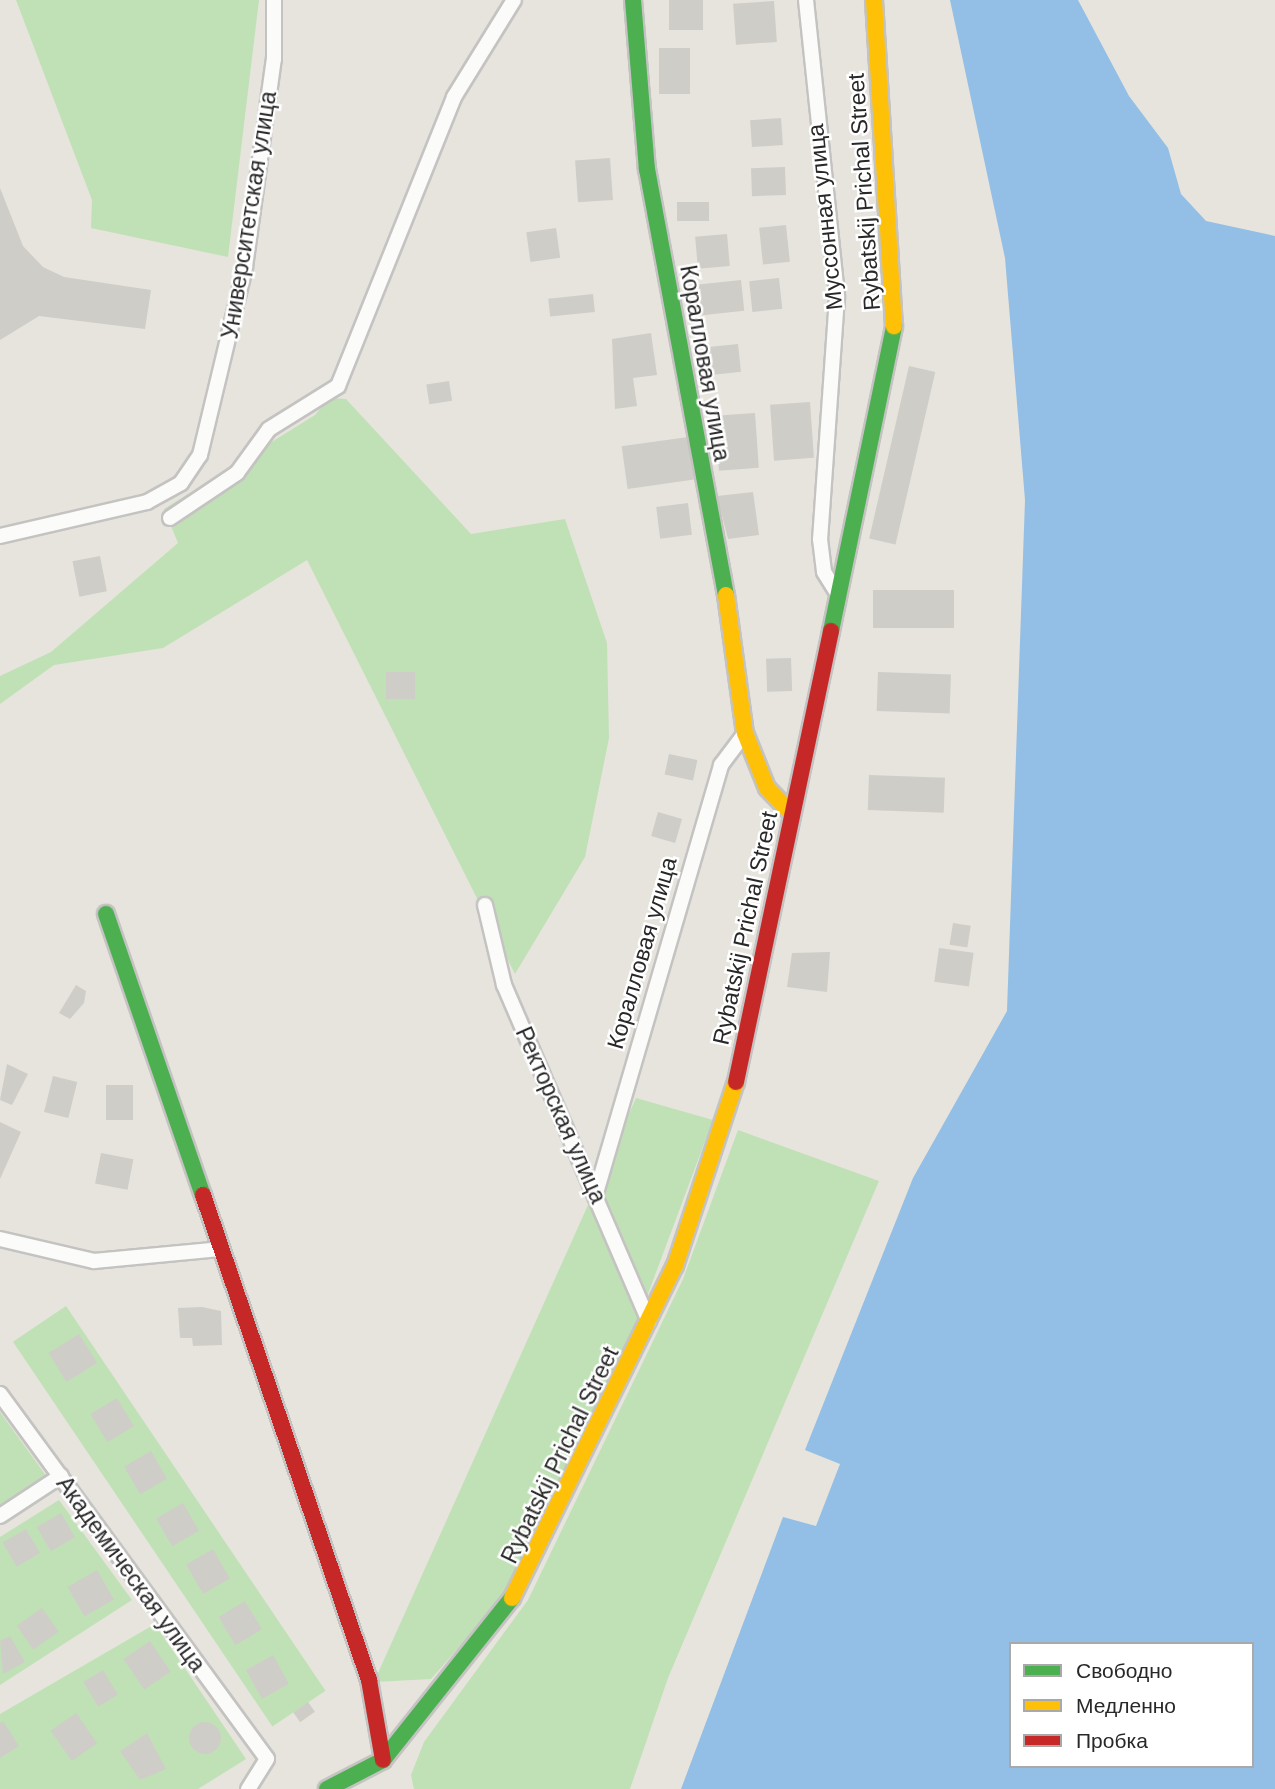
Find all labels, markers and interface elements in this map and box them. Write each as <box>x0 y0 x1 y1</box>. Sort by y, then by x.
street label: Rybatskij Prichal Street <box>842 72 886 312</box>
street label: Университетская улица <box>216 89 282 341</box>
street label: Муссонная улица <box>802 123 848 311</box>
street label: Коралловая улица <box>674 263 736 463</box>
street label: Rybatskij Prichal Street <box>707 809 783 1047</box>
street label: Коралловая улица <box>601 854 683 1052</box>
street label: Ректорская улица <box>510 1022 612 1208</box>
street label: Rybatskij Prichal Street <box>495 1342 625 1568</box>
street label: Академическая улица <box>51 1471 211 1677</box>
legend <box>1009 1642 1254 1768</box>
text: Свободно <box>1076 1659 1173 1682</box>
text: Медленно <box>1076 1694 1176 1717</box>
text: Пробка <box>1076 1729 1148 1752</box>

